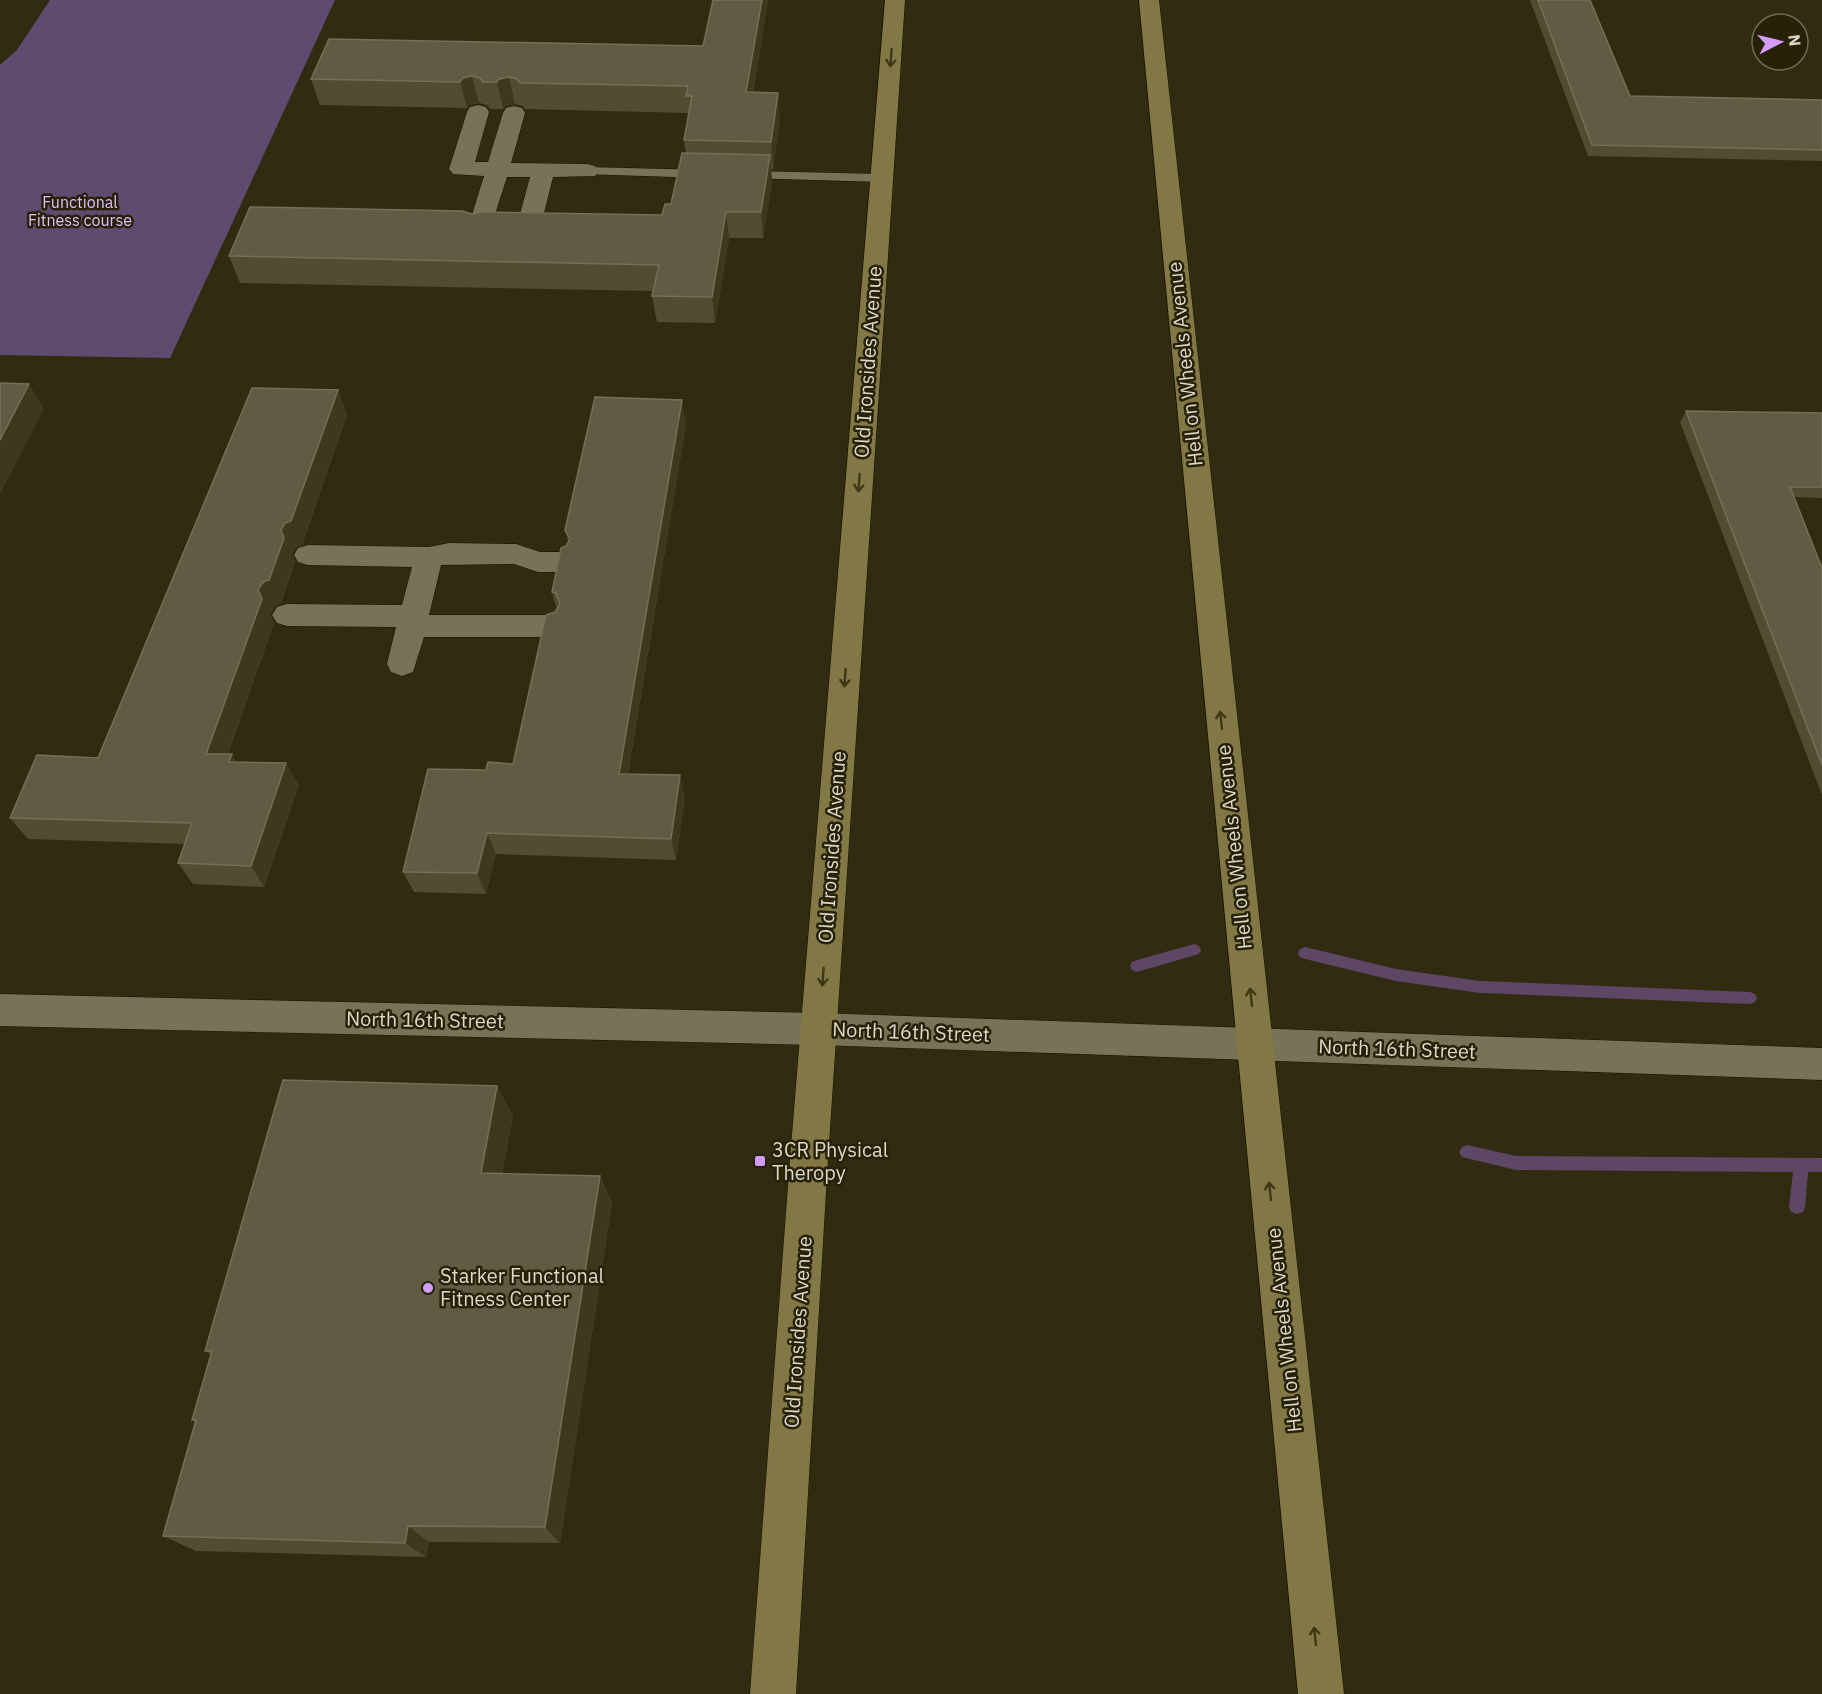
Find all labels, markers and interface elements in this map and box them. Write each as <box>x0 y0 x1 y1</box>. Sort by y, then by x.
north arrow <box>1750 12 1810 72</box>
text: N <box>1784 33 1806 47</box>
one-way arrow <box>885 48 896 68</box>
park label: Functional Fitness course <box>28 192 132 230</box>
street label: Hell on Wheels Avenue <box>1160 260 1209 468</box>
street label: Old Ironsides Avenue <box>847 265 888 459</box>
one-way arrow <box>854 473 865 493</box>
one-way arrow <box>839 667 850 687</box>
one-way arrow <box>1215 710 1226 730</box>
street label: Hell on Wheels Avenue <box>1209 743 1258 951</box>
street label: Old Ironsides Avenue <box>811 750 852 944</box>
one-way arrow <box>817 966 828 986</box>
one-way arrow <box>1245 988 1256 1007</box>
street label: North 16th Street <box>346 1005 504 1034</box>
street label: North 16th Street <box>832 1015 990 1048</box>
street label: North 16th Street <box>1318 1032 1476 1065</box>
place label: 3CR Physical Theropy <box>772 1136 888 1186</box>
marker: 3CR Physical Theropy <box>753 1154 767 1168</box>
one-way arrow <box>1264 1182 1275 1201</box>
street label: Hell on Wheels Avenue <box>1259 1226 1308 1434</box>
street label: Old Ironsides Avenue <box>777 1235 818 1429</box>
place label: Starker Functional Fitness Center <box>440 1262 604 1312</box>
marker: Starker Functional Fitness Center <box>421 1281 435 1295</box>
one-way arrow <box>1309 1626 1320 1646</box>

